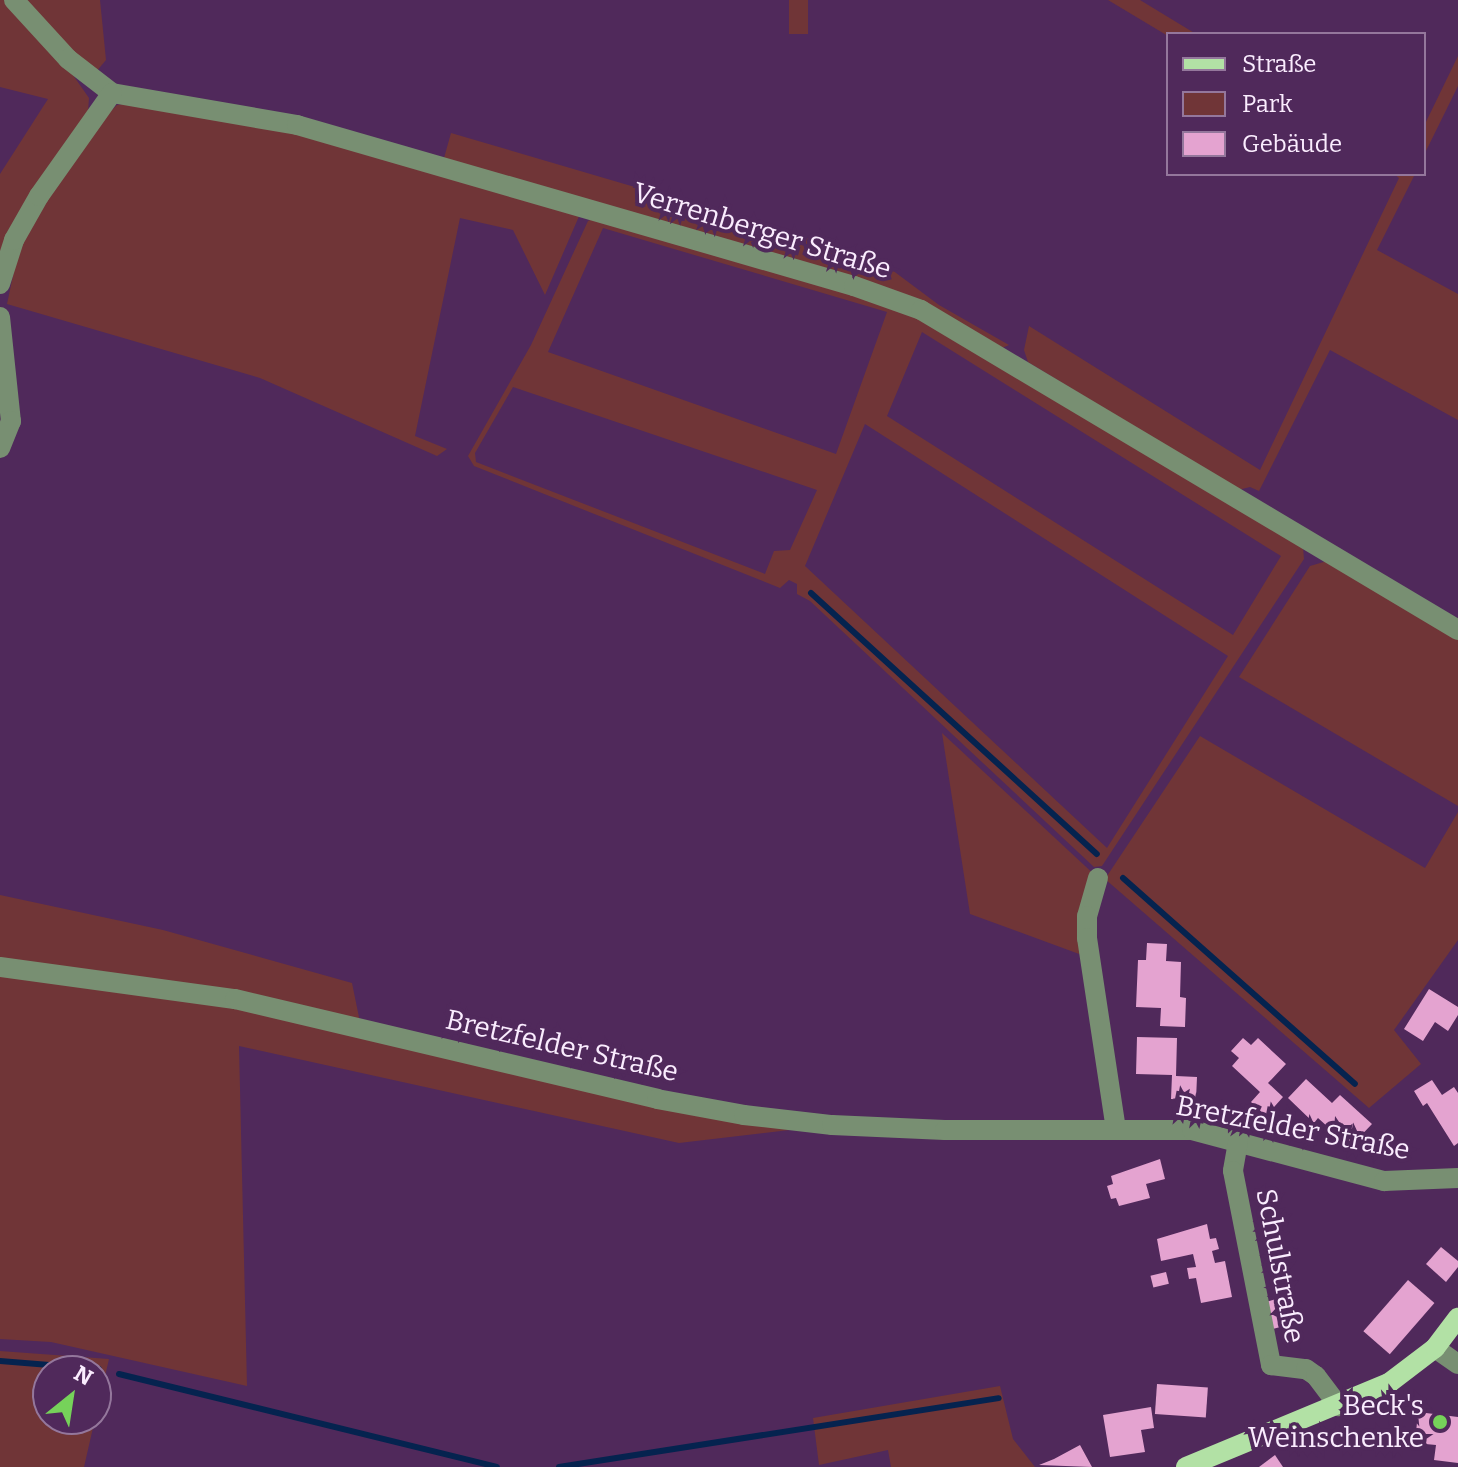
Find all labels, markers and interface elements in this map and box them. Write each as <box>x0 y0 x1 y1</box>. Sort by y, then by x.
legend <box>1166 32 1426 176</box>
text: Straße <box>1242 50 1316 78</box>
text: Park <box>1242 90 1293 118</box>
text: Gebäude <box>1242 130 1342 158</box>
street label: Verrenberger Straße <box>629 176 895 286</box>
street label: Bretzfelder Straße <box>443 1003 681 1089</box>
street label: Bretzfelder Straße <box>1173 1089 1413 1167</box>
street label: Schulstraße <box>1249 1186 1311 1346</box>
north arrow <box>32 1355 112 1435</box>
text: N <box>69 1360 97 1391</box>
place label: Beck's Weinschenke <box>1248 1389 1424 1455</box>
marker: Beck's Weinschenke <box>1431 1413 1449 1431</box>

